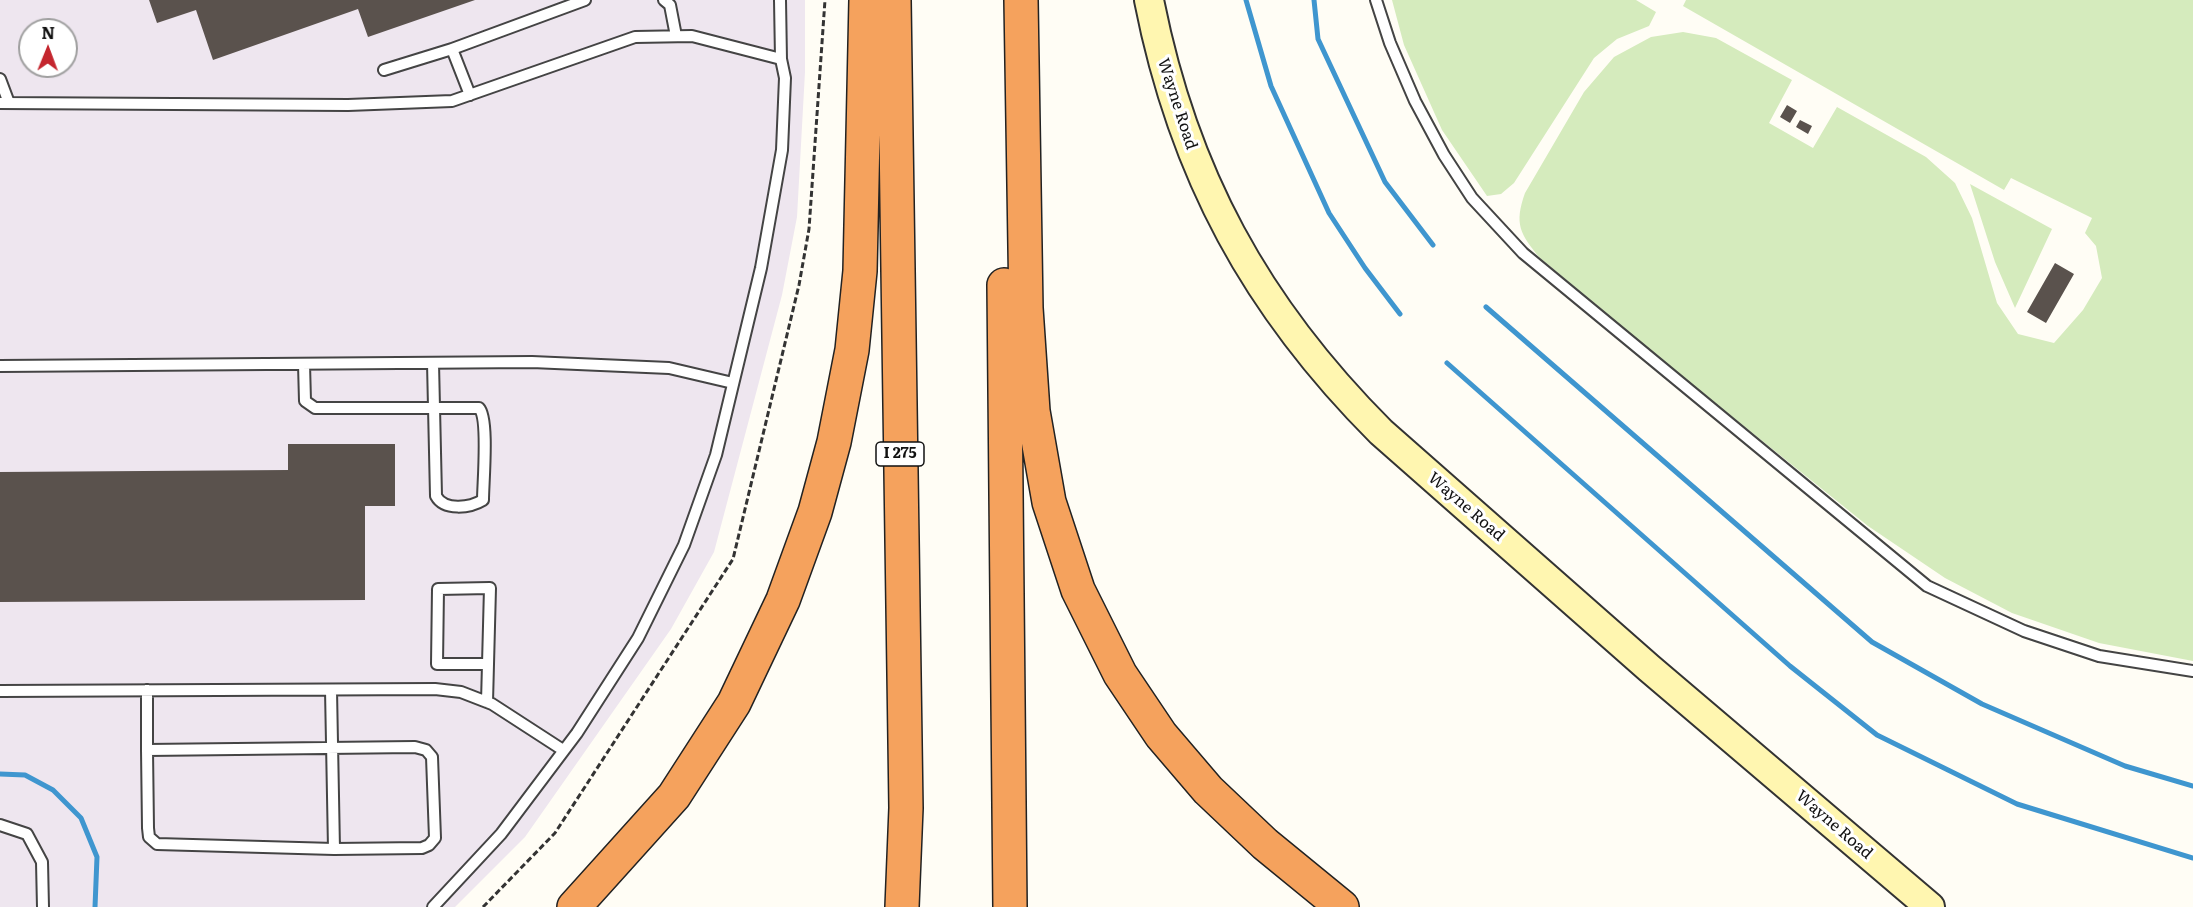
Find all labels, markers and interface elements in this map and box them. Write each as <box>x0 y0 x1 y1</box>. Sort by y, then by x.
north arrow <box>18 18 78 78</box>
text: N <box>41 20 55 44</box>
street label: Wayne Road <box>1153 56 1201 152</box>
road number: I 275 <box>876 442 924 466</box>
street label: Wayne Road <box>1424 469 1508 545</box>
street label: Wayne Road <box>1792 787 1876 863</box>

